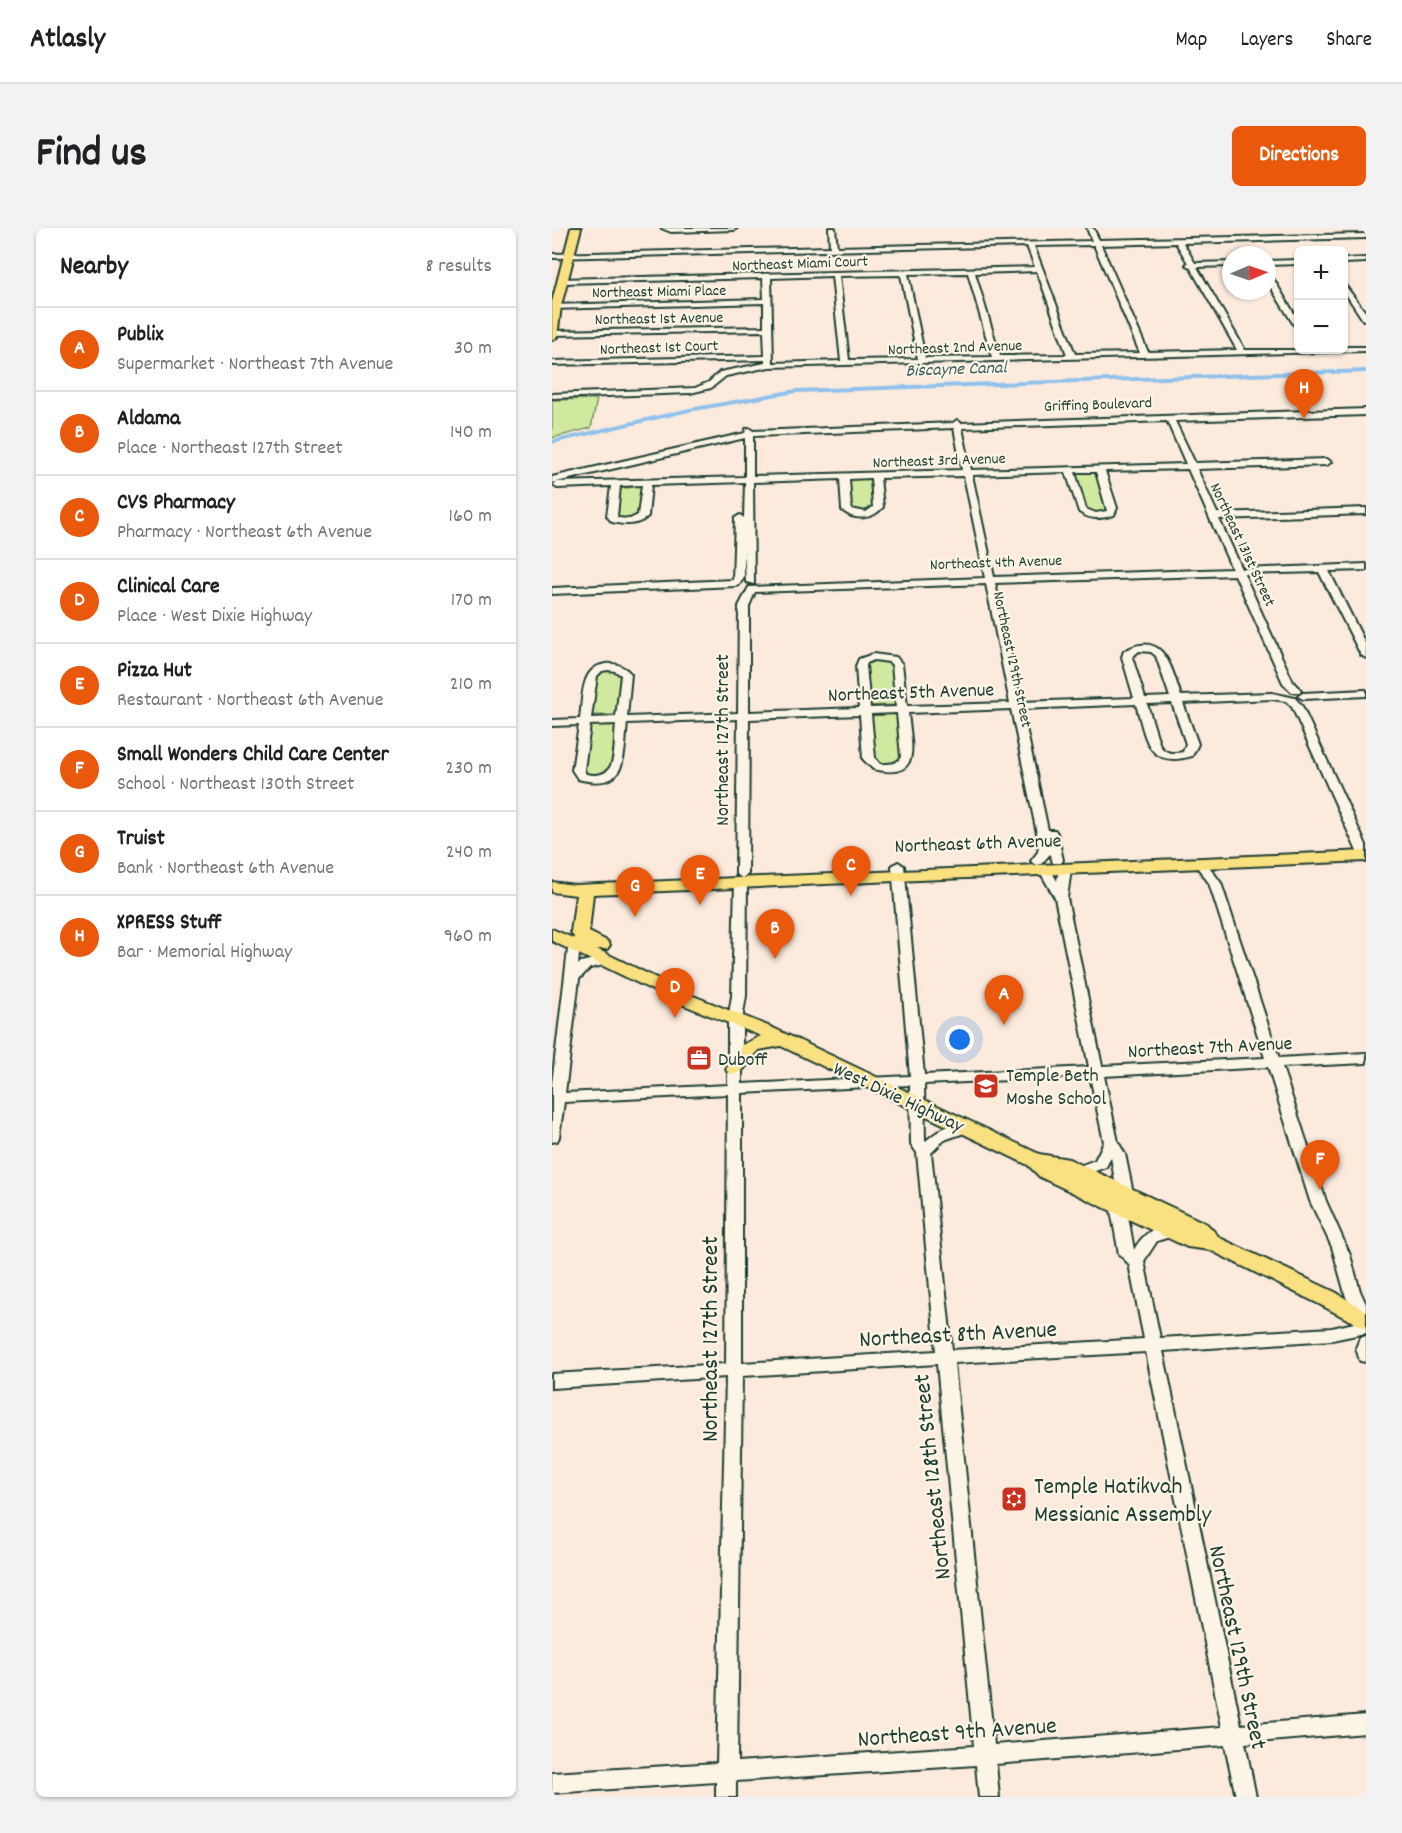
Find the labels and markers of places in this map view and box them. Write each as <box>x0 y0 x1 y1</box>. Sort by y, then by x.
pin: H <box>1284 370 1323 419</box>
pin: C <box>832 846 870 896</box>
pin: E <box>680 856 720 905</box>
pin: G <box>616 868 655 917</box>
pin: B <box>756 910 794 959</box>
pin: D <box>656 968 694 1018</box>
pin: A <box>984 976 1024 1025</box>
office icon: Duboff <box>684 1043 714 1073</box>
place label: Duboff <box>718 1047 768 1075</box>
place label: Temple Beth Moshe School <box>1006 1063 1106 1114</box>
school or university icon: Temple Beth Moshe School <box>971 1071 1001 1101</box>
pin: F <box>1300 1140 1340 1190</box>
place label: Temple Hatikvah Messianic Assembly <box>1034 1471 1213 1533</box>
synagogue icon: Temple Hatikvah Messianic Assembly <box>999 1484 1029 1514</box>

